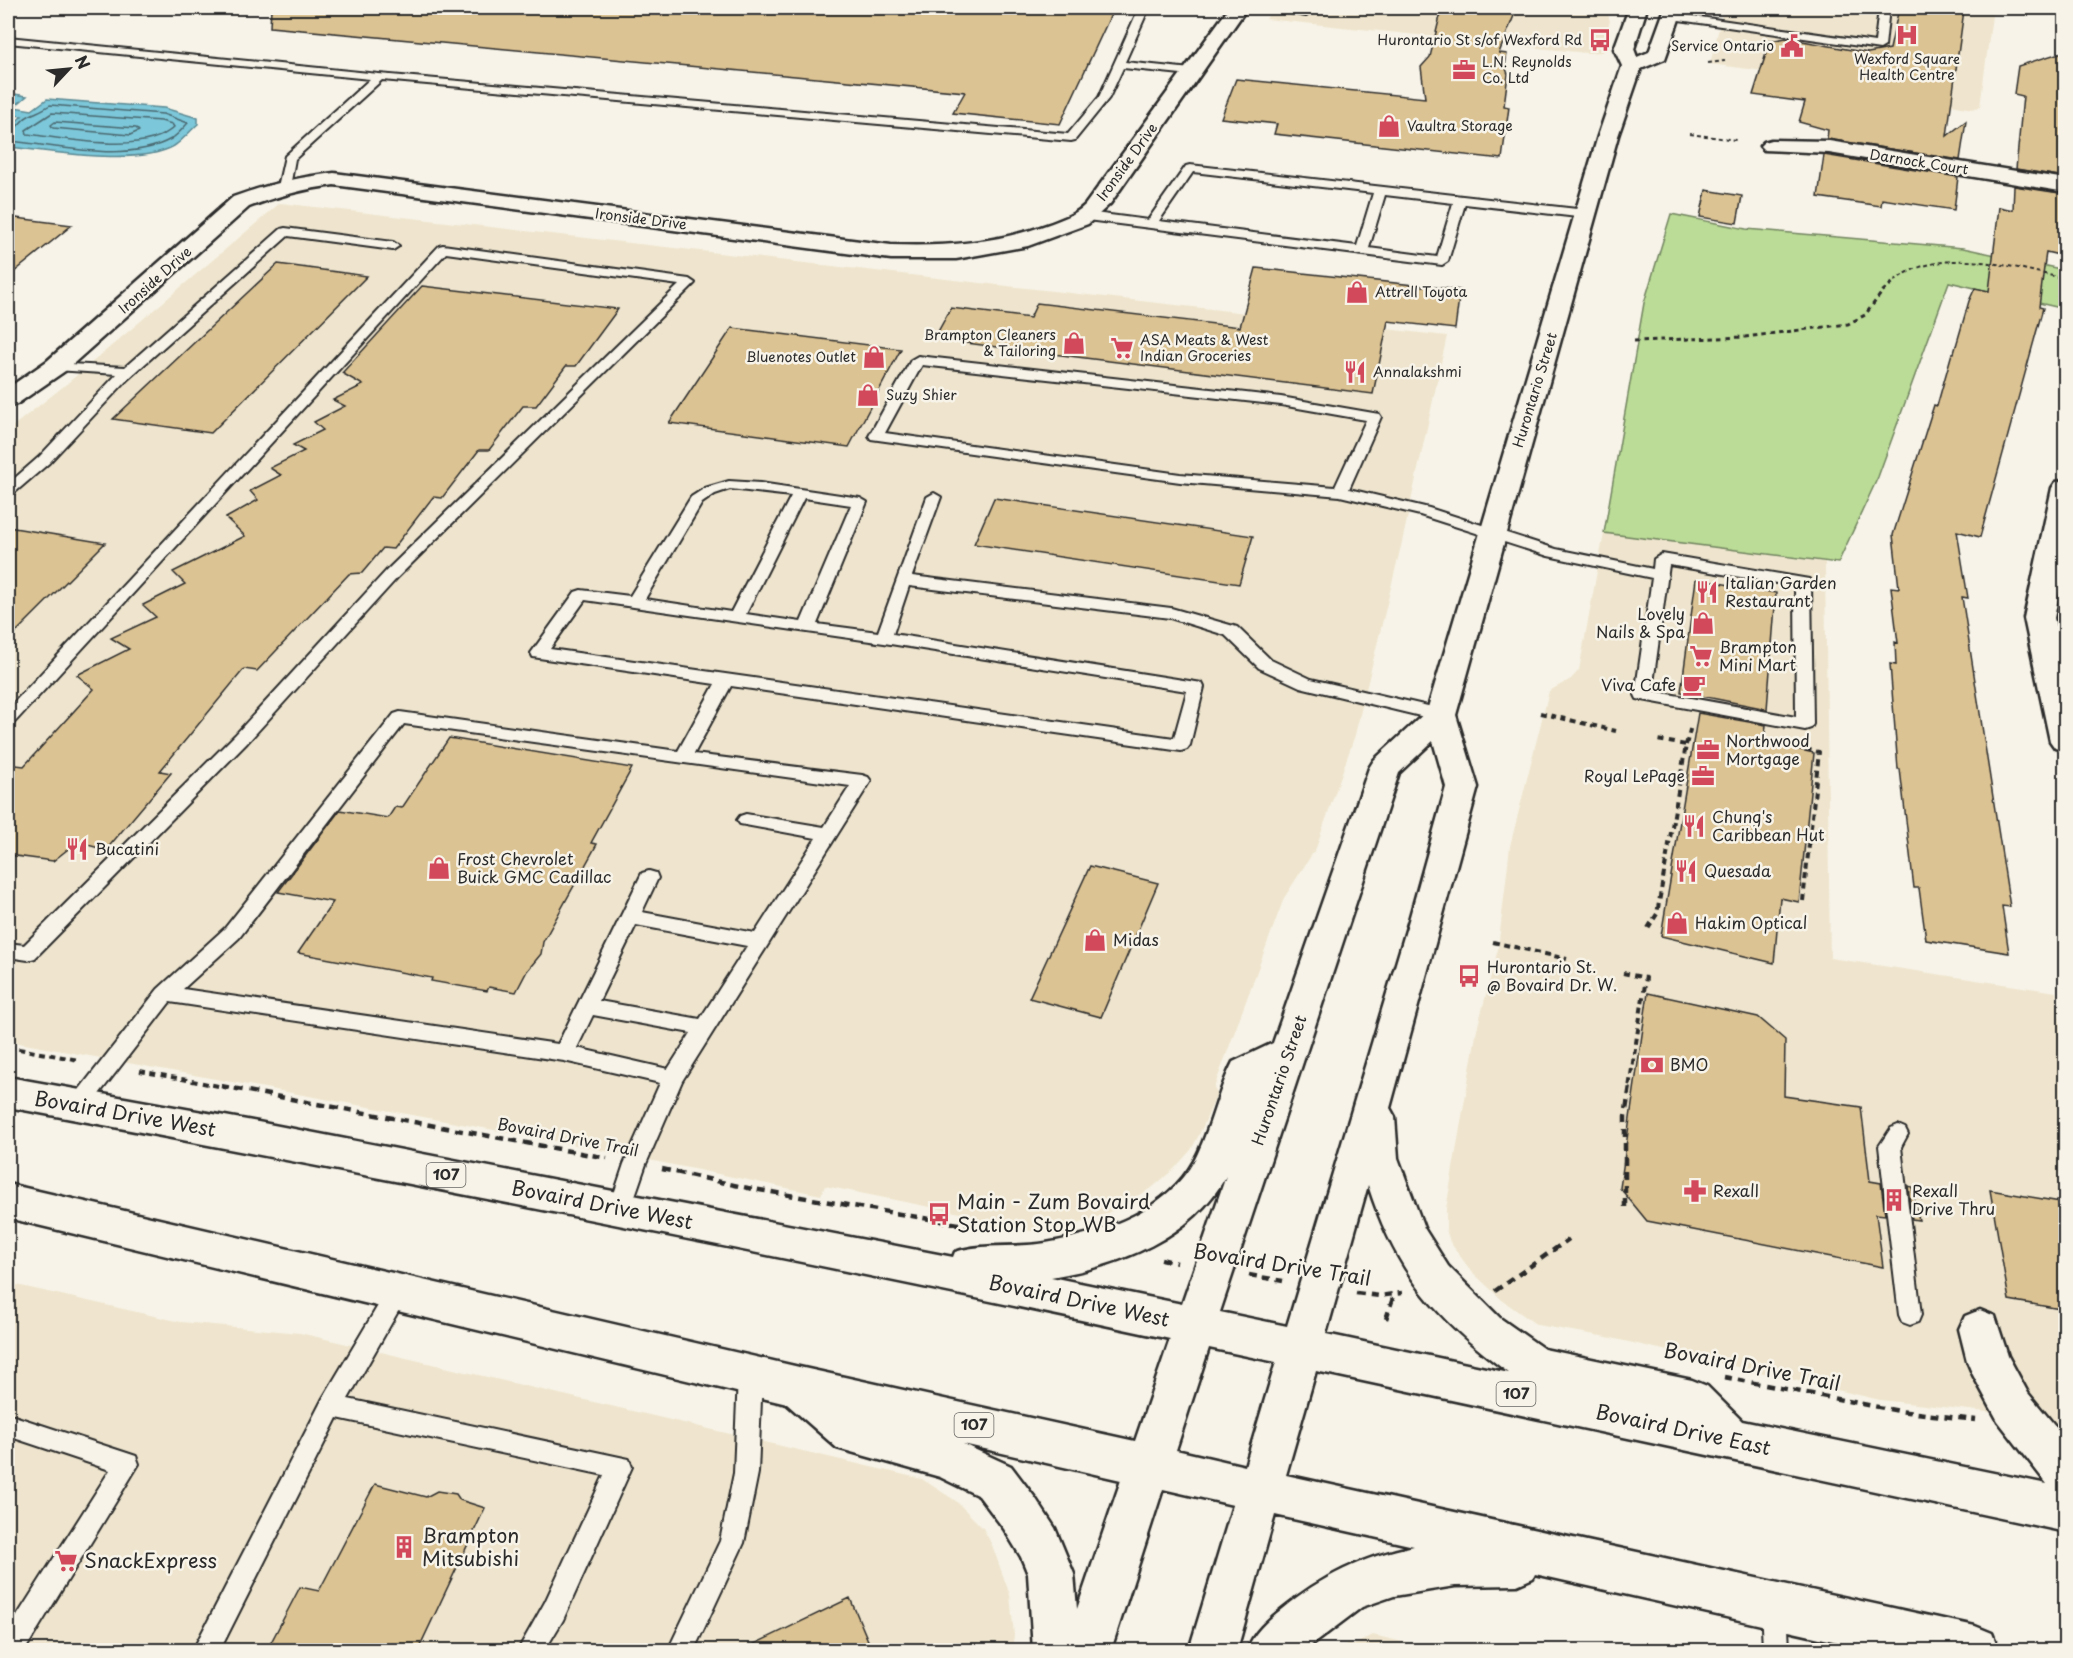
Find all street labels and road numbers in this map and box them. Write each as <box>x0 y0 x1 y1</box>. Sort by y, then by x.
street label: Ironside Drive <box>1091 118 1162 205</box>
street label: Darnock Court <box>1868 143 1970 180</box>
street label: Ironside Drive <box>594 202 688 235</box>
street label: Ironside Drive <box>113 241 196 318</box>
street label: Hurontario Street <box>1507 329 1562 450</box>
street label: Hurontario Street <box>1245 1011 1312 1148</box>
street label: Bovaird Drive West <box>32 1082 218 1144</box>
street label: Bovaird Drive Trail <box>495 1111 641 1161</box>
road number: 107 <box>426 1163 466 1187</box>
street label: Bovaird Drive West <box>509 1172 695 1236</box>
street label: Bovaird Drive Trail <box>1191 1235 1373 1293</box>
street label: Bovaird Drive West <box>986 1266 1172 1334</box>
street label: Bovaird Drive Trail <box>1661 1334 1843 1398</box>
road number: 107 <box>1496 1382 1536 1406</box>
street label: Bovaird Drive East <box>1593 1396 1774 1462</box>
road number: 107 <box>954 1413 994 1437</box>

